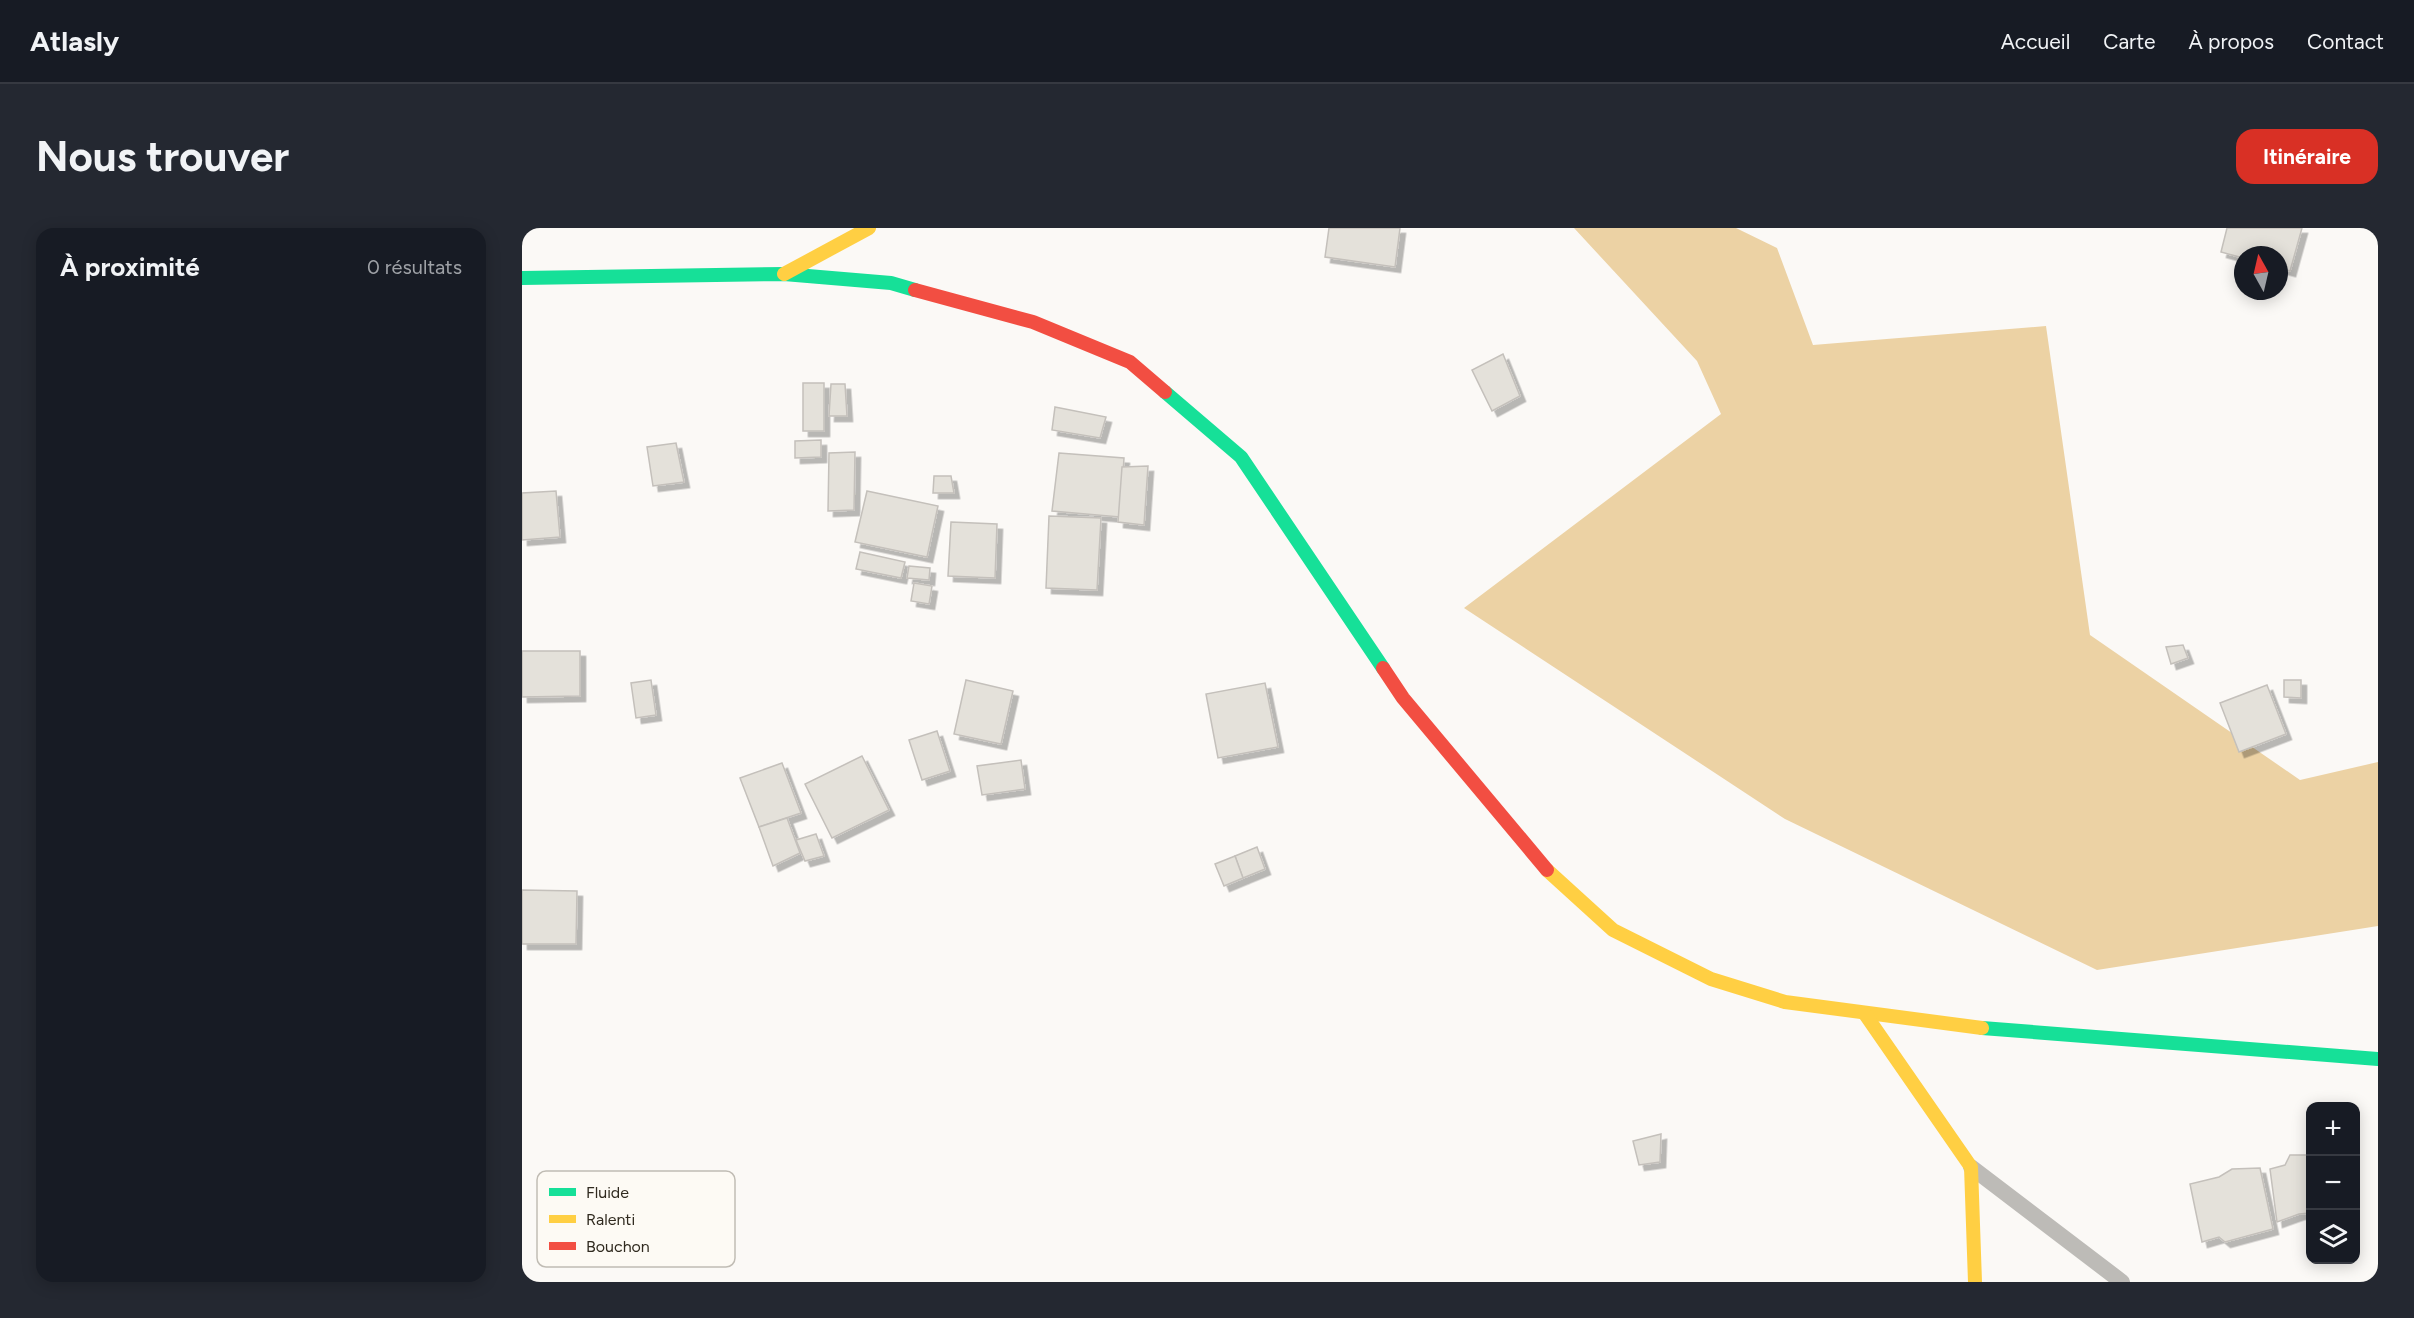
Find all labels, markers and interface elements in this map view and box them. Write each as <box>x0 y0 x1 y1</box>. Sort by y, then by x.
text: Atlasly <box>30 24 119 58</box>
text: Accueil <box>2001 29 2070 54</box>
text: Carte <box>2103 29 2156 54</box>
text: À propos <box>2189 29 2274 54</box>
text: Contact <box>2307 29 2384 54</box>
button: Itinéraire <box>2236 129 2378 184</box>
text: Nous trouver <box>36 131 289 182</box>
north arrow <box>2234 246 2288 300</box>
text: À proximité <box>60 251 200 283</box>
text: 0 résultats <box>367 255 462 279</box>
map controls <box>2306 1102 2360 1264</box>
button: + <box>2306 1102 2360 1156</box>
button: − <box>2306 1156 2360 1210</box>
legend <box>537 1171 735 1267</box>
text: Fluide <box>586 1183 629 1202</box>
text: Ralenti <box>586 1210 635 1229</box>
button: layers <box>2306 1210 2360 1264</box>
text: Bouchon <box>586 1237 650 1256</box>

